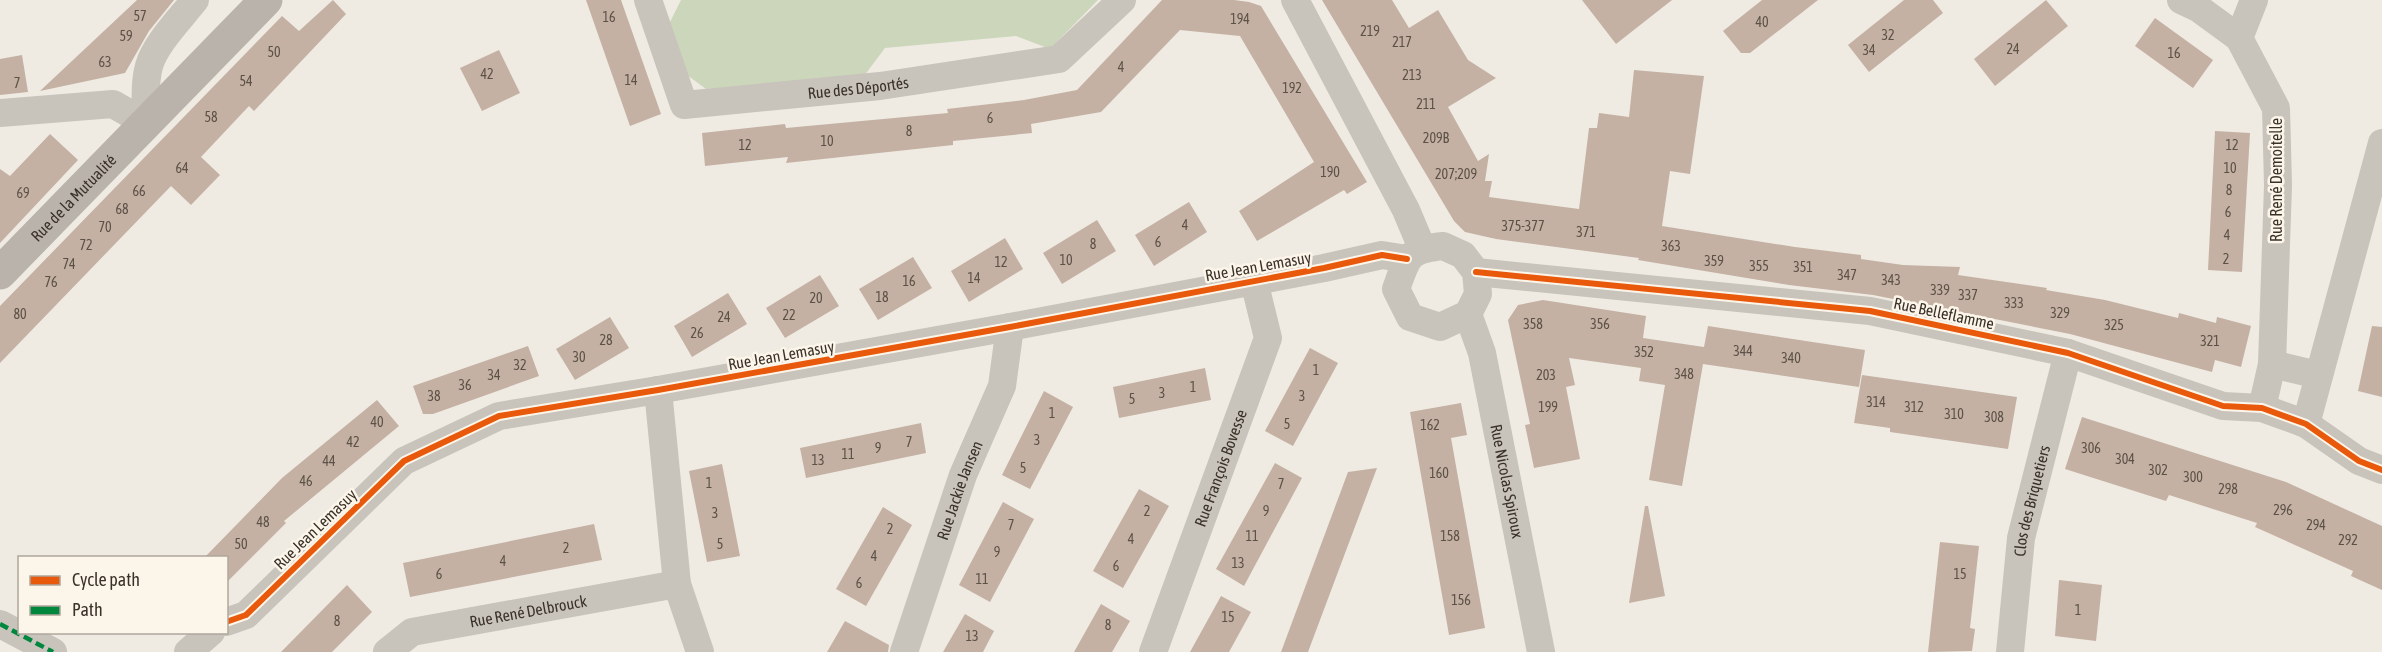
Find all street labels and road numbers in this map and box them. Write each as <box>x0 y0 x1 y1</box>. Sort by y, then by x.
street label: Rue des Déportés <box>807 73 910 102</box>
street label: Rue René Demoitelle <box>2267 118 2285 242</box>
street label: Rue de la Mutualité <box>27 151 120 245</box>
street label: Rue Jean Lemasuy <box>1204 248 1313 285</box>
street label: Rue Belleflamme <box>1892 294 1996 332</box>
street label: Rue Jean Lemasuy <box>727 337 836 374</box>
street label: Rue François Bovesse <box>1191 407 1250 529</box>
street label: Rue Nicolas Spiroux <box>1487 423 1527 540</box>
street label: Rue Jackie Jansen <box>933 438 986 542</box>
street label: Clos des Briquetiers <box>2010 443 2053 557</box>
street label: Rue Jean Lemasuy <box>270 485 361 573</box>
street label: Rue René Delbrouck <box>468 592 588 630</box>

